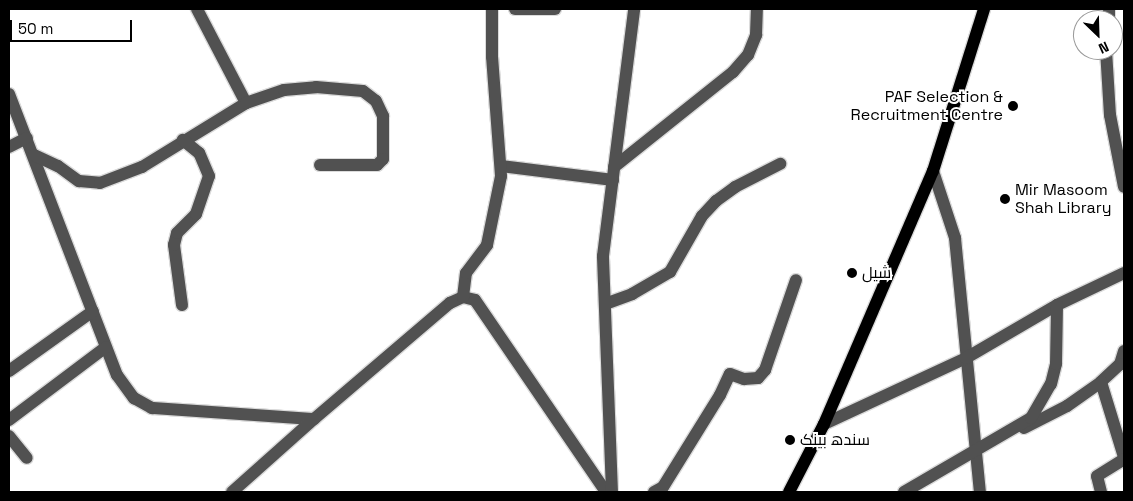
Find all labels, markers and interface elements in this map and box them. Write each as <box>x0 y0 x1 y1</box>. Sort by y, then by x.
scale bar <box>12 10 135 42</box>
north arrow <box>1073 10 1123 60</box>
text: 50 m <box>18 19 53 38</box>
text: N <box>1096 38 1112 58</box>
place label: PAF Selection & Recruitment Centre <box>851 87 1003 125</box>
marker: PAF Selection & Recruitment Centre <box>1007 100 1019 112</box>
place label: Mir Masoom Shah Library <box>1015 180 1111 218</box>
marker: Mir Masoom Shah Library <box>999 193 1011 205</box>
place label: شیل <box>862 263 891 283</box>
marker: شیل <box>846 267 858 279</box>
place label: سندھ بینک <box>800 430 870 450</box>
marker: سندھ بینک <box>784 434 796 446</box>

